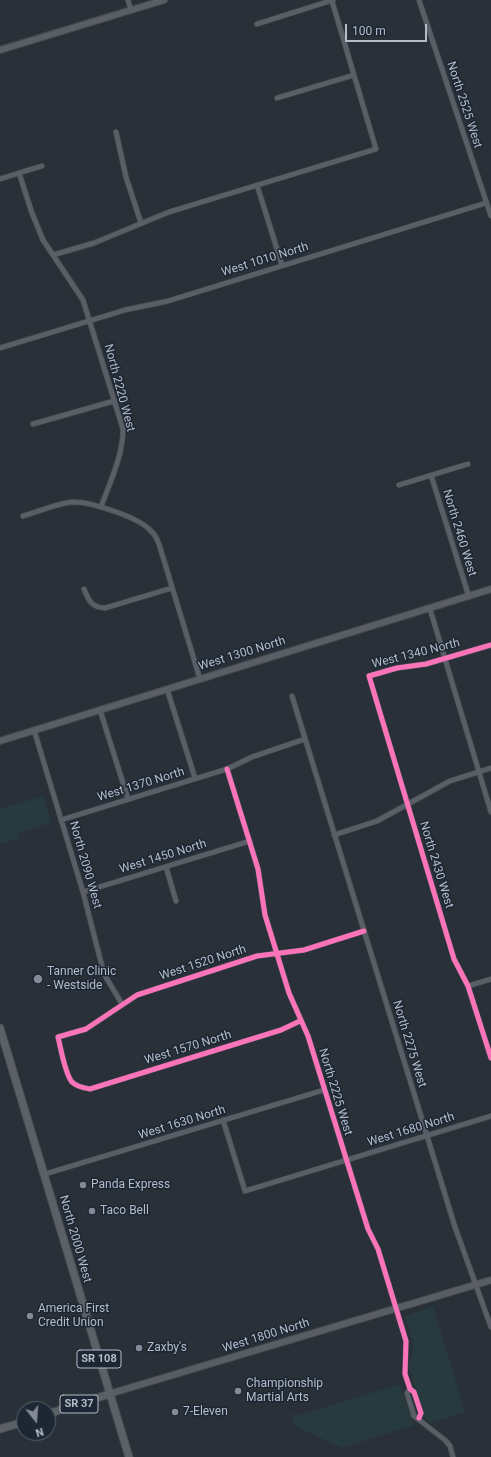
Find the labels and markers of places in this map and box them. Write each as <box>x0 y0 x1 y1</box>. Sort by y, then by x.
place label: Tanner Clinic - Westside <box>47 965 116 993</box>
marker: Tanner Clinic - Westside <box>32 973 44 985</box>
place label: Panda Express <box>91 1178 170 1192</box>
marker: Panda Express <box>78 1180 88 1190</box>
place label: Taco Bell <box>100 1204 149 1218</box>
marker: Taco Bell <box>87 1206 97 1216</box>
place label: America First Credit Union <box>38 1302 109 1330</box>
marker: America First Credit Union <box>25 1311 35 1321</box>
place label: Zaxby's <box>147 1341 187 1355</box>
marker: Zaxby's <box>134 1343 144 1353</box>
place label: Championship Martial Arts <box>246 1377 323 1405</box>
marker: Championship Martial Arts <box>233 1386 243 1396</box>
place label: 7-Eleven <box>183 1405 228 1419</box>
marker: 7-Eleven <box>170 1407 180 1417</box>

